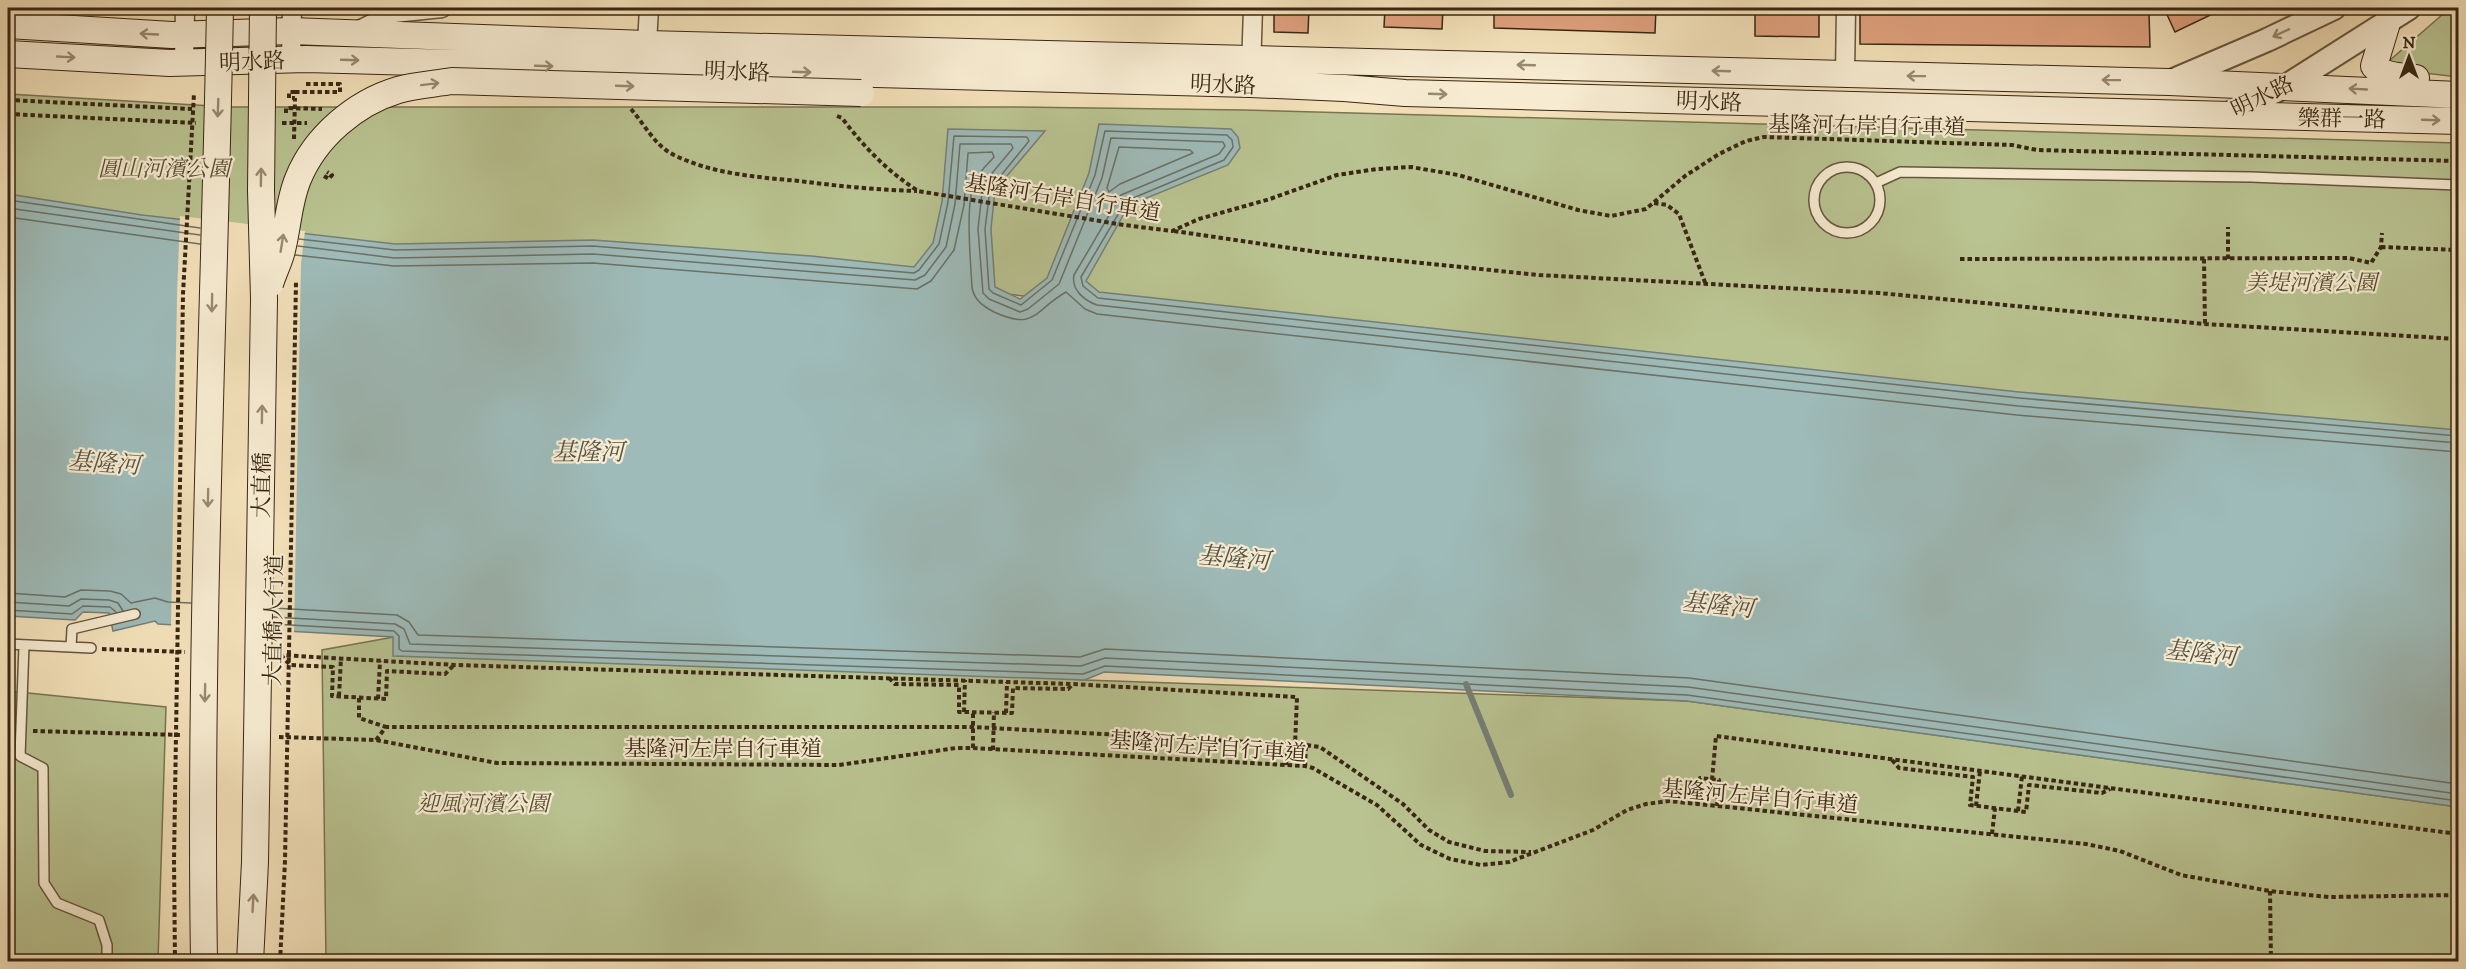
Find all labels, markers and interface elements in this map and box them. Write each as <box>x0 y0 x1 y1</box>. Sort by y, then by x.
north arrow <box>2379 27 2439 87</box>
one-way arrow <box>140 28 159 39</box>
one-way arrow <box>2273 28 2291 40</box>
text: N <box>2402 33 2416 53</box>
street label: 明水路 <box>219 48 286 77</box>
one-way arrow <box>55 52 75 63</box>
one-way arrow <box>339 55 359 66</box>
street label: 明水路 <box>703 58 770 87</box>
one-way arrow <box>534 60 554 71</box>
one-way arrow <box>1517 60 1537 71</box>
one-way arrow <box>1711 65 1731 76</box>
one-way arrow <box>792 67 812 78</box>
one-way arrow <box>1906 70 1926 82</box>
street label: 明水路 <box>1189 71 1256 100</box>
street label: 明水路 <box>2227 71 2298 124</box>
one-way arrow <box>2101 75 2121 86</box>
one-way arrow <box>420 78 440 89</box>
one-way arrow <box>615 80 635 92</box>
one-way arrow <box>2349 84 2369 95</box>
one-way arrow <box>1427 88 1447 99</box>
street label: 明水路 <box>1675 88 1742 117</box>
one-way arrow <box>212 97 224 117</box>
street label: 樂群一路 <box>2298 105 2386 134</box>
street label: 基隆河右岸自行車道 <box>1768 111 1966 142</box>
one-way arrow <box>2421 114 2441 125</box>
park label: 圓山河濱公園 <box>98 156 233 183</box>
one-way arrow <box>255 168 267 188</box>
street label: 基隆河右岸自行車道 <box>963 170 1163 227</box>
one-way arrow <box>277 234 288 253</box>
park label: 美堤河濱公園 <box>2245 270 2380 297</box>
one-way arrow <box>206 292 218 312</box>
one-way arrow <box>257 405 268 425</box>
water label: 基隆河 <box>552 438 628 468</box>
water label: 基隆河 <box>67 447 145 482</box>
street label: 大直橋 <box>248 452 277 518</box>
one-way arrow <box>203 487 214 507</box>
water label: 基隆河 <box>1197 541 1275 577</box>
street label: 大直橋人行道 <box>260 554 289 686</box>
water label: 基隆河 <box>1681 587 1759 625</box>
water label: 基隆河 <box>2164 635 2242 673</box>
one-way arrow <box>199 682 211 702</box>
street label: 基隆河左岸自行車道 <box>1108 727 1308 768</box>
street label: 基隆河左岸自行車道 <box>624 736 822 763</box>
street label: 基隆河左岸自行車道 <box>1660 775 1860 820</box>
park label: 迎風河濱公園 <box>417 791 552 818</box>
one-way arrow <box>248 894 259 914</box>

